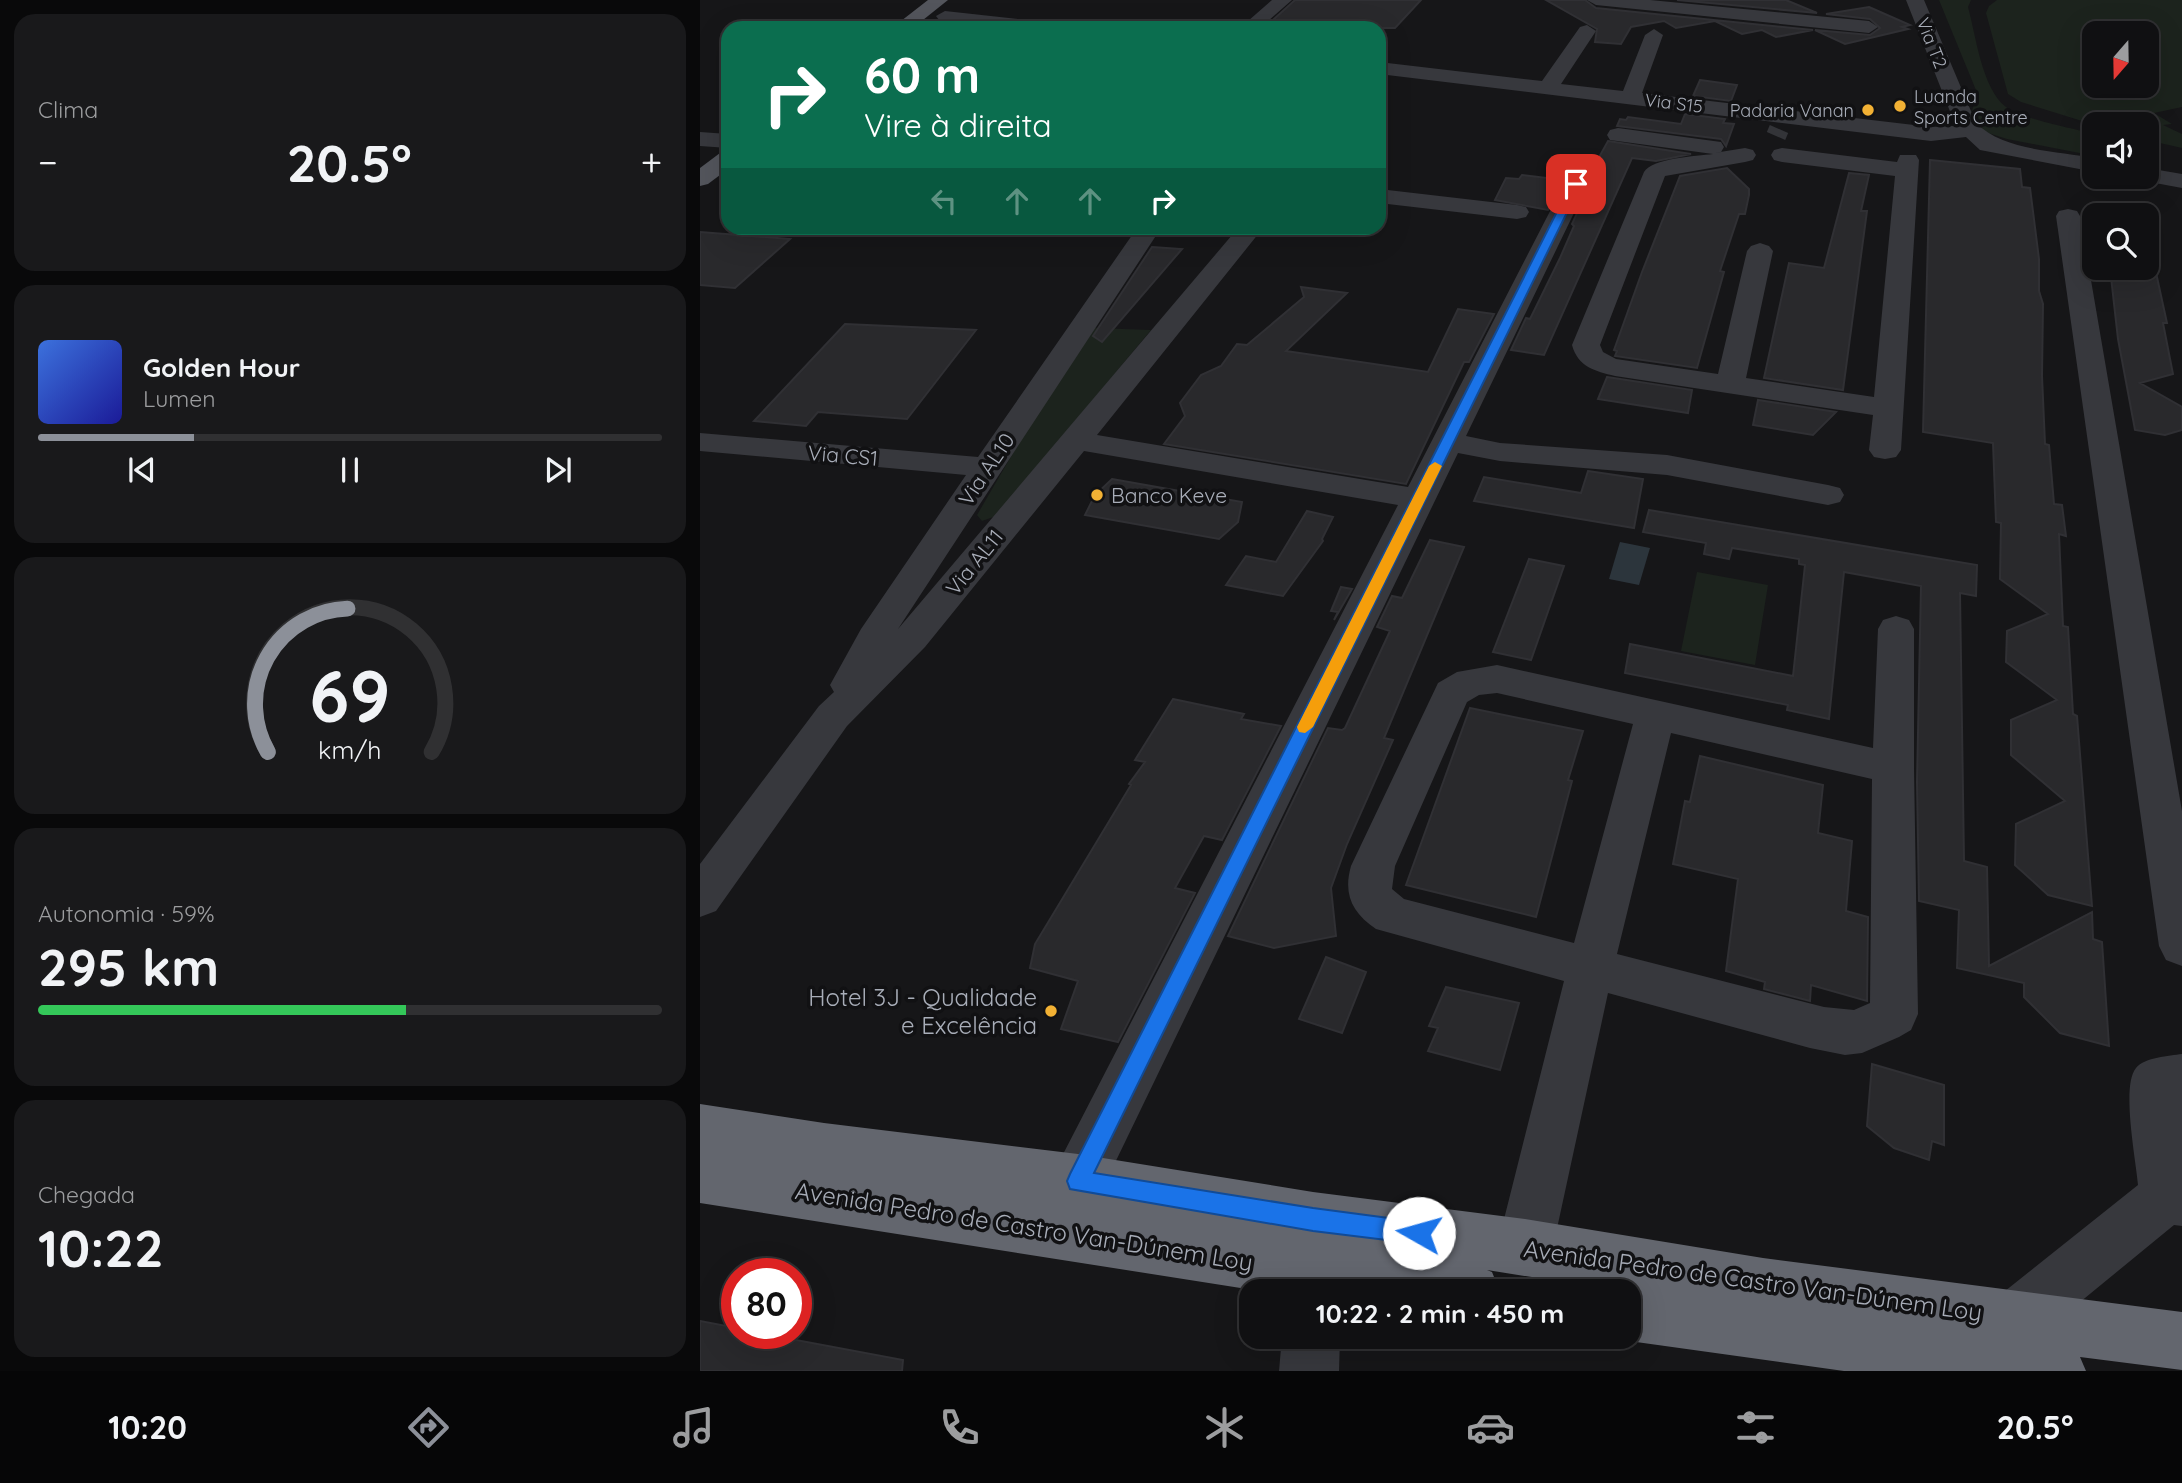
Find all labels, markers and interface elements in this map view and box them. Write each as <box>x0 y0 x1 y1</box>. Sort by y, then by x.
street label: Via T2 <box>1912 14 1953 72</box>
north arrow <box>2082 21 2160 98</box>
map controls <box>2082 21 2159 280</box>
text: 60 m <box>864 44 980 105</box>
icon: right <box>749 49 840 140</box>
place label: Luanda Sports Centre <box>1914 85 2028 129</box>
street label: Via S15 <box>1644 88 1704 118</box>
text: Clima <box>38 95 98 124</box>
marker: Luanda Sports Centre <box>1892 98 1908 114</box>
place label: Padaria Vanan <box>1730 99 1854 122</box>
marker: Padaria Vanan <box>1860 102 1876 118</box>
text: Vire à direita <box>864 105 1052 145</box>
button: sound <box>2082 112 2159 189</box>
text: 20.5° <box>287 130 412 195</box>
text: − <box>38 138 58 186</box>
text: + <box>641 138 662 186</box>
pin <box>1546 154 1606 214</box>
icon: arrive <box>1557 165 1595 203</box>
icon: left <box>925 182 963 220</box>
icon: ahead <box>998 182 1036 220</box>
icon: ahead <box>1071 182 1109 220</box>
icon: right <box>1144 182 1182 220</box>
button: search <box>2082 203 2159 280</box>
text: Golden Hour <box>143 351 300 384</box>
text: Lumen <box>143 384 216 413</box>
street label: Via AL10 <box>952 428 1020 510</box>
street label: Via CS1 <box>807 439 879 471</box>
icon: previous <box>123 451 161 489</box>
icon: pause <box>331 451 369 489</box>
icon: next <box>539 451 577 489</box>
place label: Banco Keve <box>1111 482 1227 508</box>
marker: Banco Keve <box>1089 487 1105 503</box>
street label: Via AL11 <box>940 524 1008 600</box>
text: 69 <box>309 649 391 740</box>
text: km/h <box>318 733 382 764</box>
text: Autonomia · 59% <box>38 899 215 928</box>
text: 295 km <box>38 934 219 999</box>
place label: Hotel 3J - Qualidade e Excelência <box>808 982 1037 1040</box>
marker: Hotel 3J - Qualidade e Excelência <box>1043 1003 1059 1019</box>
street label: Avenida Pedro de Castro Van-Dúnem Loy <box>793 1175 1255 1277</box>
text: Chegada <box>38 1180 135 1209</box>
position arrow <box>1382 1196 1456 1270</box>
text: 10:22 <box>38 1215 164 1280</box>
street label: Avenida Pedro de Castro Van-Dúnem Loy <box>1522 1233 1984 1327</box>
speed limit sign: 80 <box>721 1258 812 1349</box>
text: 10:22 · 2 min · 450 m <box>1316 1297 1564 1330</box>
icon: directions <box>404 1403 453 1452</box>
icon: music <box>669 1403 718 1452</box>
icon: phone <box>935 1403 984 1452</box>
icon: climate <box>1200 1403 1249 1452</box>
icon: car <box>1466 1403 1515 1452</box>
icon: filters <box>1731 1403 1780 1452</box>
text: 10:20 <box>108 1407 187 1447</box>
text: 20.5° <box>1997 1407 2074 1447</box>

